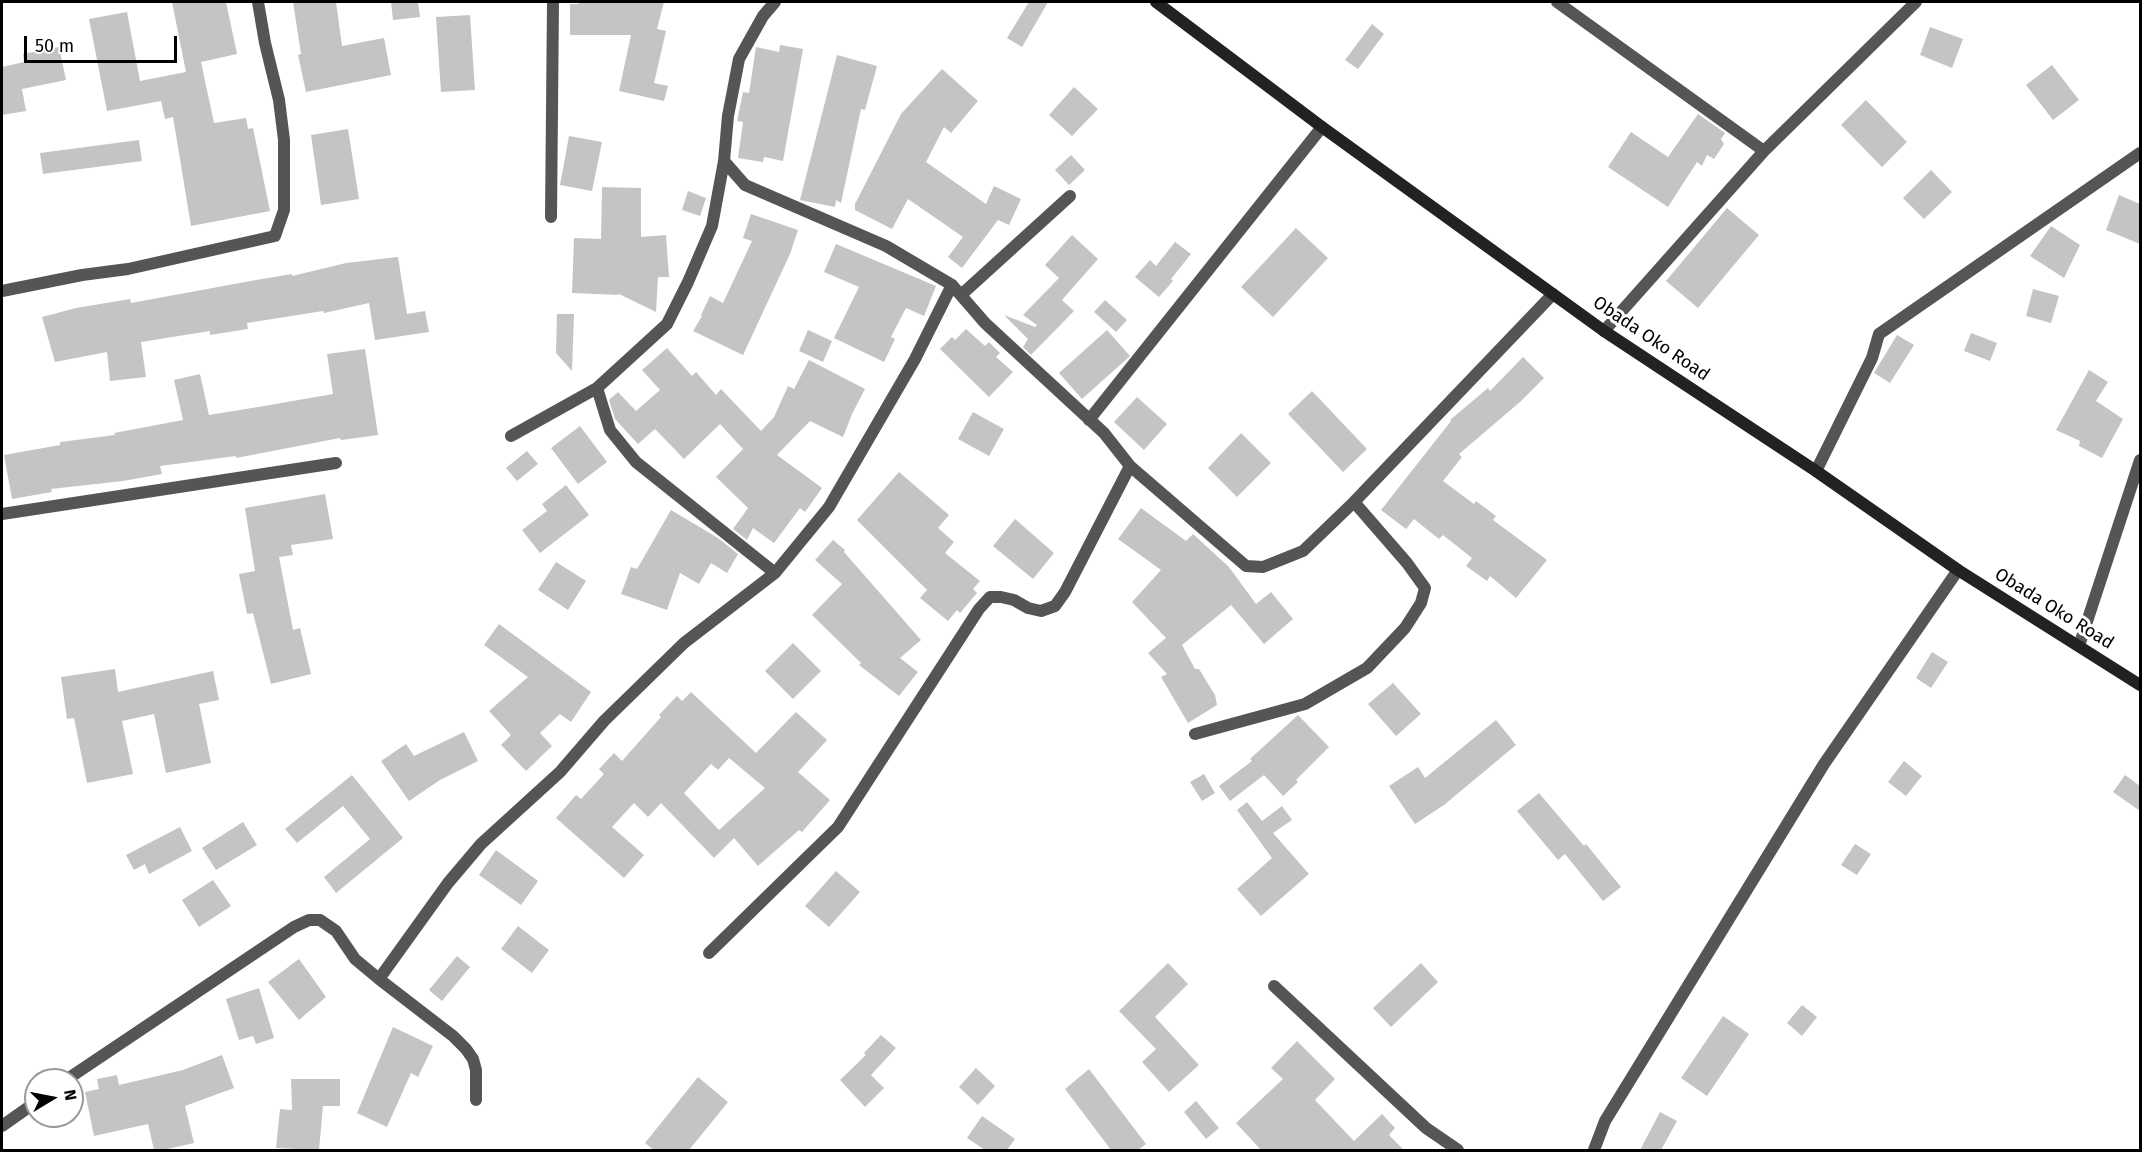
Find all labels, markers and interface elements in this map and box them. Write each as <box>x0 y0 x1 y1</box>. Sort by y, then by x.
scale bar <box>27 24 180 62</box>
text: 50 m <box>35 35 74 57</box>
street label: Obada Oko Road <box>1588 292 1714 386</box>
street label: Obada Oko Road <box>1990 564 2118 654</box>
north arrow <box>24 1068 84 1128</box>
text: N <box>60 1088 81 1102</box>

